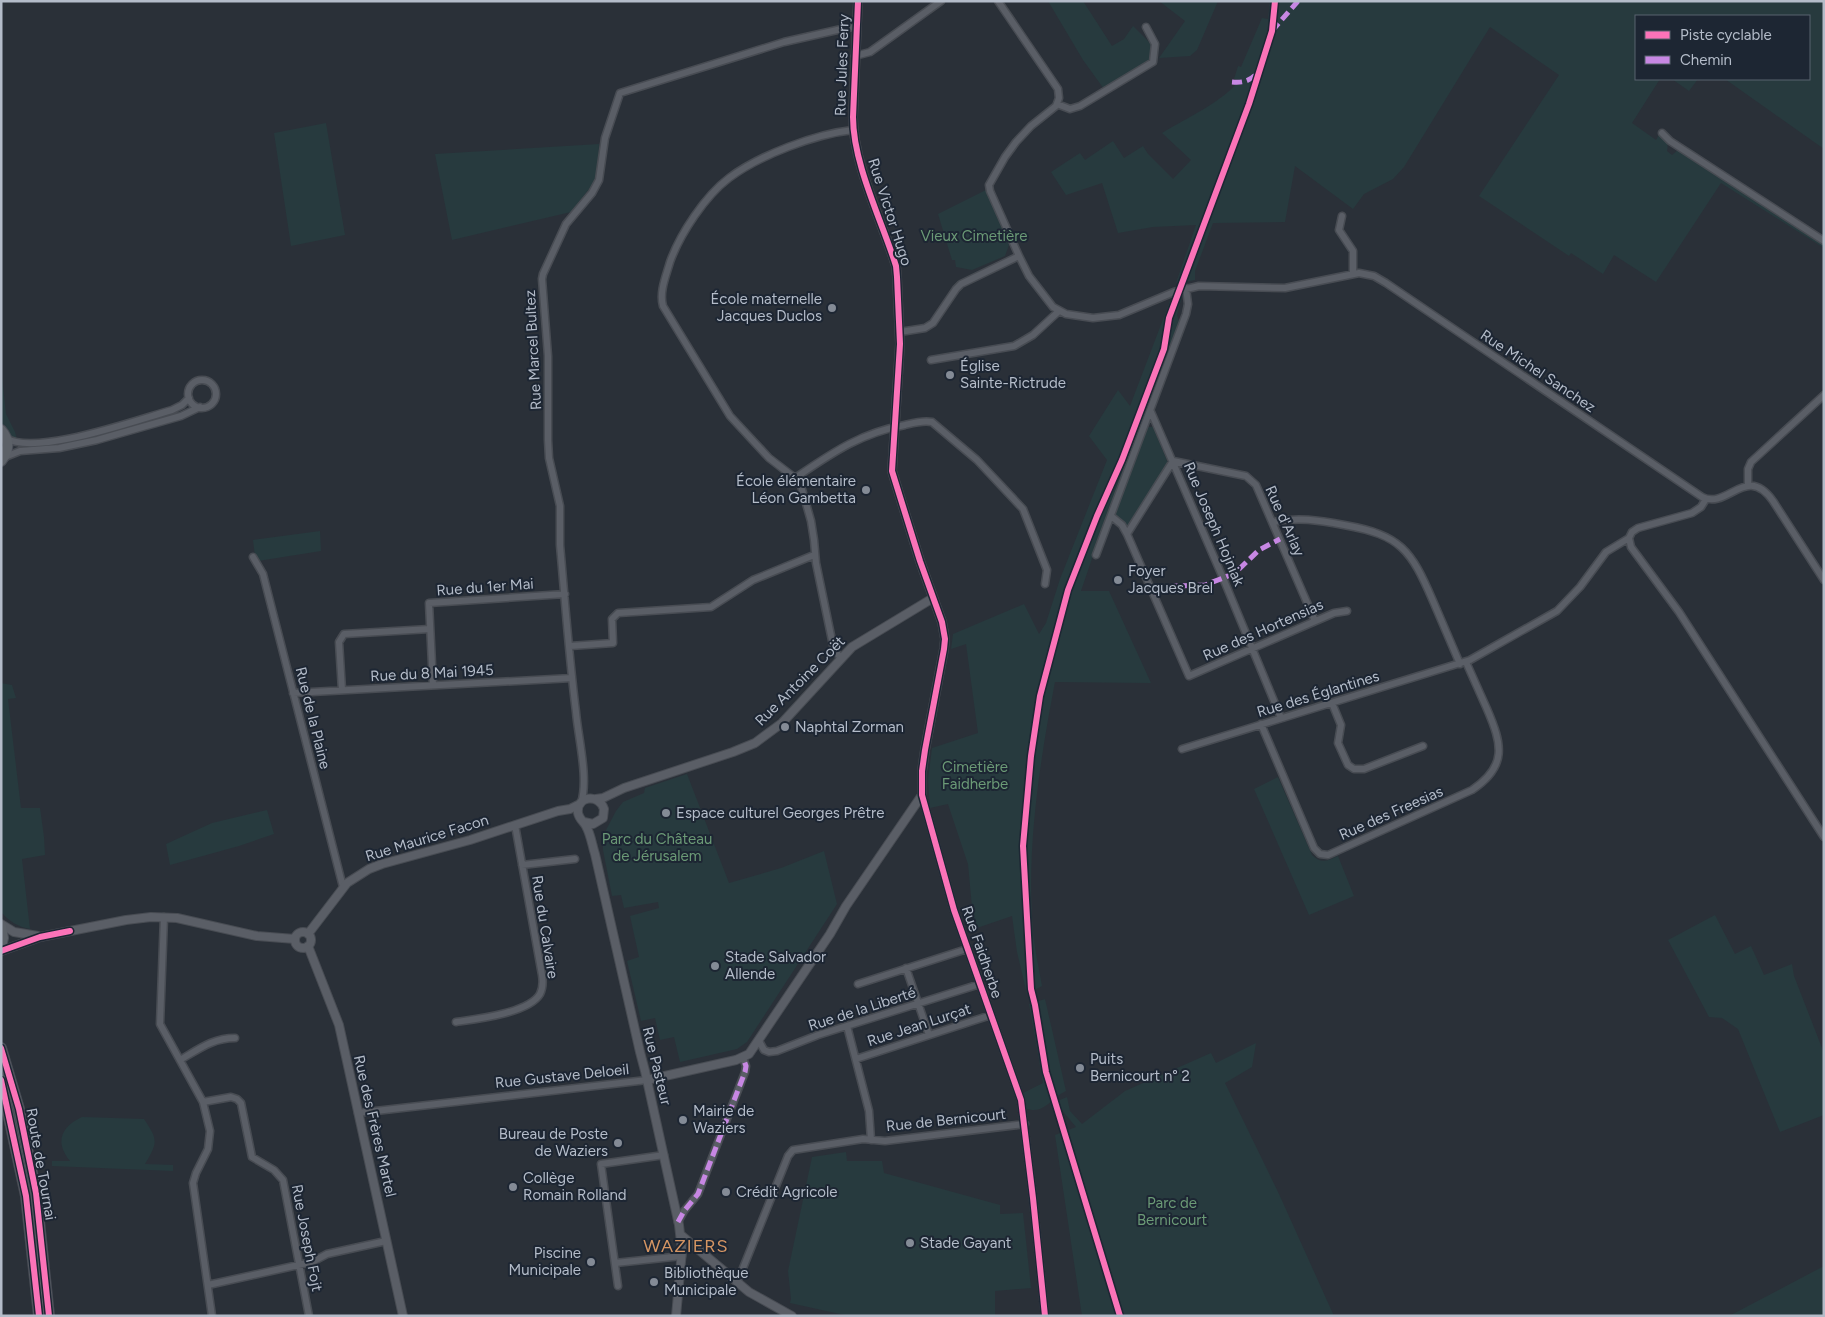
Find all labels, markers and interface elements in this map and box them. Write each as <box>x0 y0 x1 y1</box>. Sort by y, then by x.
street label: Rue Jules Ferry <box>831 14 853 116</box>
legend <box>1635 15 1810 80</box>
text: Piste cyclable <box>1680 26 1772 44</box>
text: Chemin <box>1680 51 1732 69</box>
street label: Rue Victor Hugo <box>864 156 916 268</box>
park label: Vieux Cimetière <box>920 227 1028 245</box>
street label: Rue Marcel Bultez <box>521 289 545 411</box>
place label: École maternelle Jacques Duclos <box>710 290 822 325</box>
marker: École maternelle Jacques Duclos <box>826 302 838 314</box>
street label: Rue Michel Sanchez <box>1477 326 1599 416</box>
place label: Église Sainte-Rictrude <box>960 357 1066 392</box>
marker: Église Sainte-Rictrude <box>944 369 956 381</box>
street label: Rue Joseph Hojniak <box>1180 459 1249 589</box>
place label: École élémentaire Léon Gambetta <box>736 472 856 507</box>
street label: Rue d'Arlay <box>1261 483 1309 559</box>
marker: École élémentaire Léon Gambetta <box>860 484 872 496</box>
place label: Foyer Jacques Brel <box>1128 562 1213 597</box>
marker: Foyer Jacques Brel <box>1112 574 1124 586</box>
street label: Rue du 1er Mai <box>436 575 534 599</box>
street label: Rue des Hortensias <box>1200 595 1326 665</box>
street label: Rue Antoine Coët <box>751 632 849 730</box>
street label: Rue du 8 Mai 1945 <box>370 661 494 685</box>
street label: Rue de la Plaine <box>292 665 334 771</box>
street label: Rue des Églantines <box>1255 667 1381 721</box>
place label: Naphtal Zorman <box>795 718 904 736</box>
marker: Naphtal Zorman <box>779 721 791 733</box>
park label: Cimetière Faidherbe <box>942 758 1008 793</box>
street label: Rue des Freesias <box>1336 782 1446 844</box>
place label: Espace culturel Georges Prêtre <box>676 804 884 822</box>
marker: Espace culturel Georges Prêtre <box>660 807 672 819</box>
street label: Rue Maurice Facon <box>363 811 491 865</box>
park label: Parc du Château de Jérusalem <box>602 830 712 865</box>
street label: Rue du Calvaire <box>528 874 562 980</box>
street label: Rue Faidherbe <box>958 904 1006 1000</box>
place label: Stade Salvador Allende <box>725 948 826 983</box>
marker: Stade Salvador Allende <box>709 960 721 972</box>
street label: Rue de la Liberté <box>806 983 918 1035</box>
street label: Rue Jean Lurçat <box>865 1000 973 1050</box>
street label: Rue Pasteur <box>639 1025 675 1107</box>
place label: Puits Bernicourt n° 2 <box>1090 1050 1190 1085</box>
street label: Rue des Frères Martel <box>350 1053 400 1199</box>
street label: Rue Gustave Deloeil <box>494 1060 630 1092</box>
marker: Puits Bernicourt n° 2 <box>1074 1062 1086 1074</box>
place label: Mairie de Waziers <box>693 1102 754 1137</box>
street label: Rue de Bernicourt <box>885 1105 1007 1135</box>
street label: Route de Tournai <box>22 1106 60 1222</box>
marker: Mairie de Waziers <box>677 1114 689 1126</box>
place label: Bureau de Poste de Waziers <box>499 1125 608 1160</box>
marker: Bureau de Poste de Waziers <box>612 1137 624 1149</box>
place label: Collège Romain Rolland <box>523 1169 627 1204</box>
marker: Collège Romain Rolland <box>507 1181 519 1193</box>
street label: Rue Joseph Fojt <box>288 1183 326 1293</box>
place label: Crédit Agricole <box>736 1183 837 1201</box>
marker: Crédit Agricole <box>720 1186 732 1198</box>
park label: Parc de Bernicourt <box>1137 1194 1207 1229</box>
place label: Stade Gayant <box>920 1234 1012 1252</box>
district label: WAZIERS <box>643 1235 729 1257</box>
marker: Stade Gayant <box>904 1237 916 1249</box>
place label: Piscine Municipale <box>508 1244 581 1279</box>
marker: Piscine Municipale <box>585 1256 597 1268</box>
place label: Bibliothèque Municipale <box>664 1264 748 1299</box>
marker: Bibliothèque Municipale <box>648 1276 660 1288</box>

